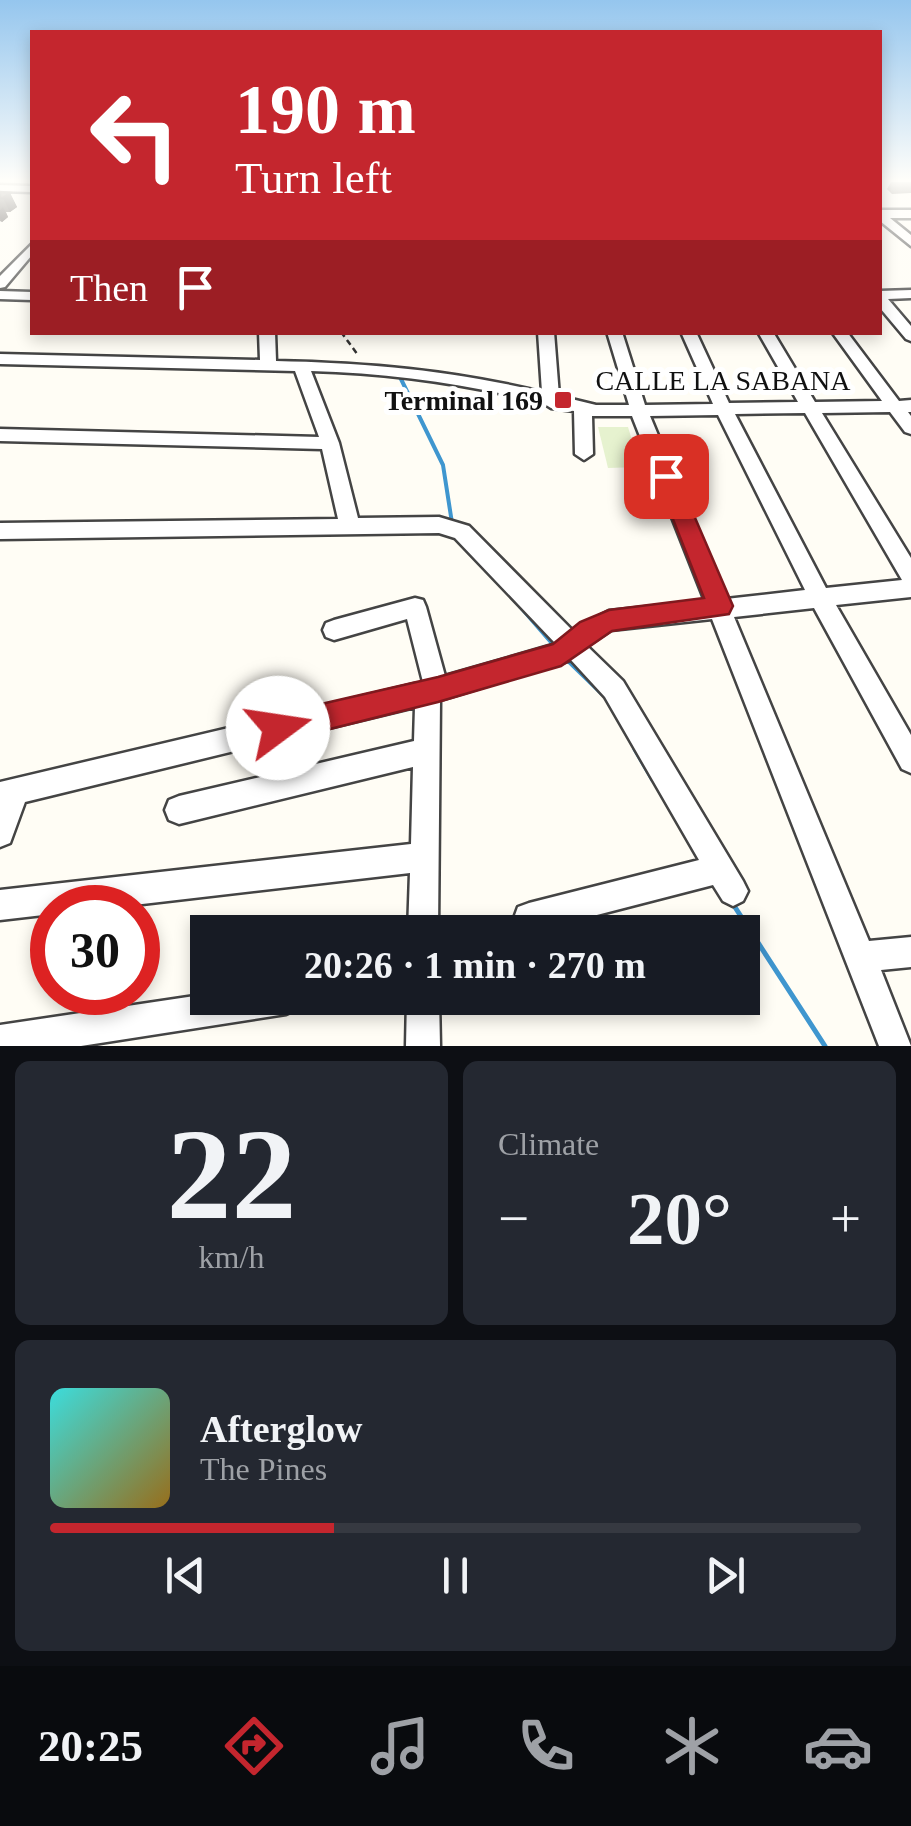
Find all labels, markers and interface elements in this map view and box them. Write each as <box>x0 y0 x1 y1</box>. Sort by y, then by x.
icon: left <box>70 70 200 200</box>
text: 190 m <box>235 71 416 148</box>
text: Turn left <box>235 153 392 203</box>
icon: arrive <box>168 260 223 315</box>
text: Then <box>70 267 148 309</box>
street label: CALLE LA SABANA <box>595 365 851 396</box>
place label: Terminal 169 <box>385 385 543 416</box>
marker: Terminal 169 <box>552 389 574 411</box>
pin <box>624 434 709 519</box>
icon: arrive <box>639 449 694 504</box>
position arrow <box>226 676 330 780</box>
speed limit sign: 30 <box>30 885 160 1015</box>
text: 20:26 · 1 min · 270 m <box>304 944 646 986</box>
text: 22 <box>167 1102 297 1246</box>
text: Climate <box>498 1126 599 1162</box>
text: 20° <box>627 1177 732 1260</box>
text: − <box>498 1188 529 1249</box>
text: + <box>830 1188 861 1249</box>
text: km/h <box>199 1239 264 1275</box>
text: Afterglow <box>200 1408 362 1450</box>
text: The Pines <box>200 1451 327 1487</box>
icon: previous <box>158 1548 213 1603</box>
icon: pause <box>428 1548 483 1603</box>
icon: next <box>698 1548 753 1603</box>
icon: directions <box>219 1711 289 1781</box>
icon: music <box>365 1711 435 1781</box>
icon: phone <box>511 1711 581 1781</box>
icon: climate <box>657 1711 727 1781</box>
icon: car <box>803 1711 873 1781</box>
text: 20:25 <box>38 1721 143 1771</box>

